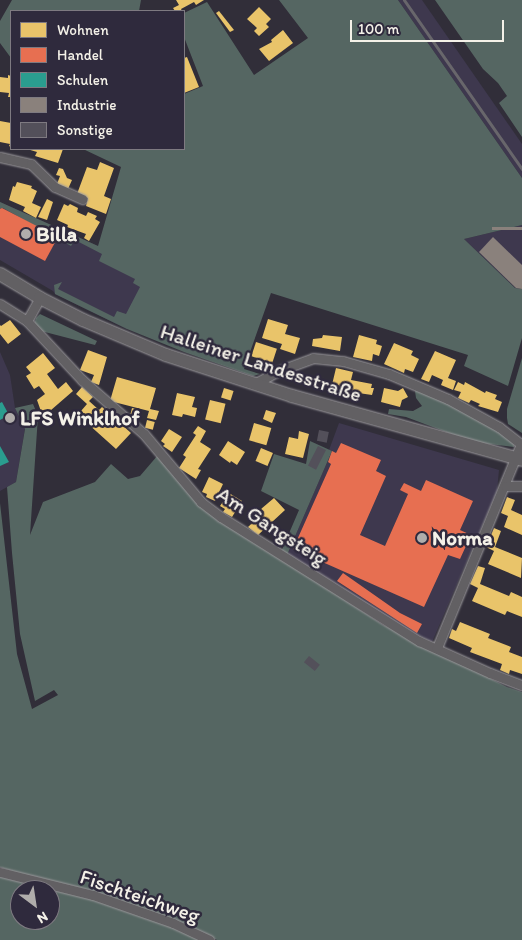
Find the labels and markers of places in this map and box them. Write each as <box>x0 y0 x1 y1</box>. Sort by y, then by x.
place label: Billa <box>36 221 77 247</box>
marker: Billa <box>20 228 32 240</box>
place label: LFS Winklhof <box>20 405 140 431</box>
marker: LFS Winklhof <box>4 412 16 424</box>
place label: Norma <box>432 525 493 551</box>
marker: Norma <box>416 532 428 544</box>

